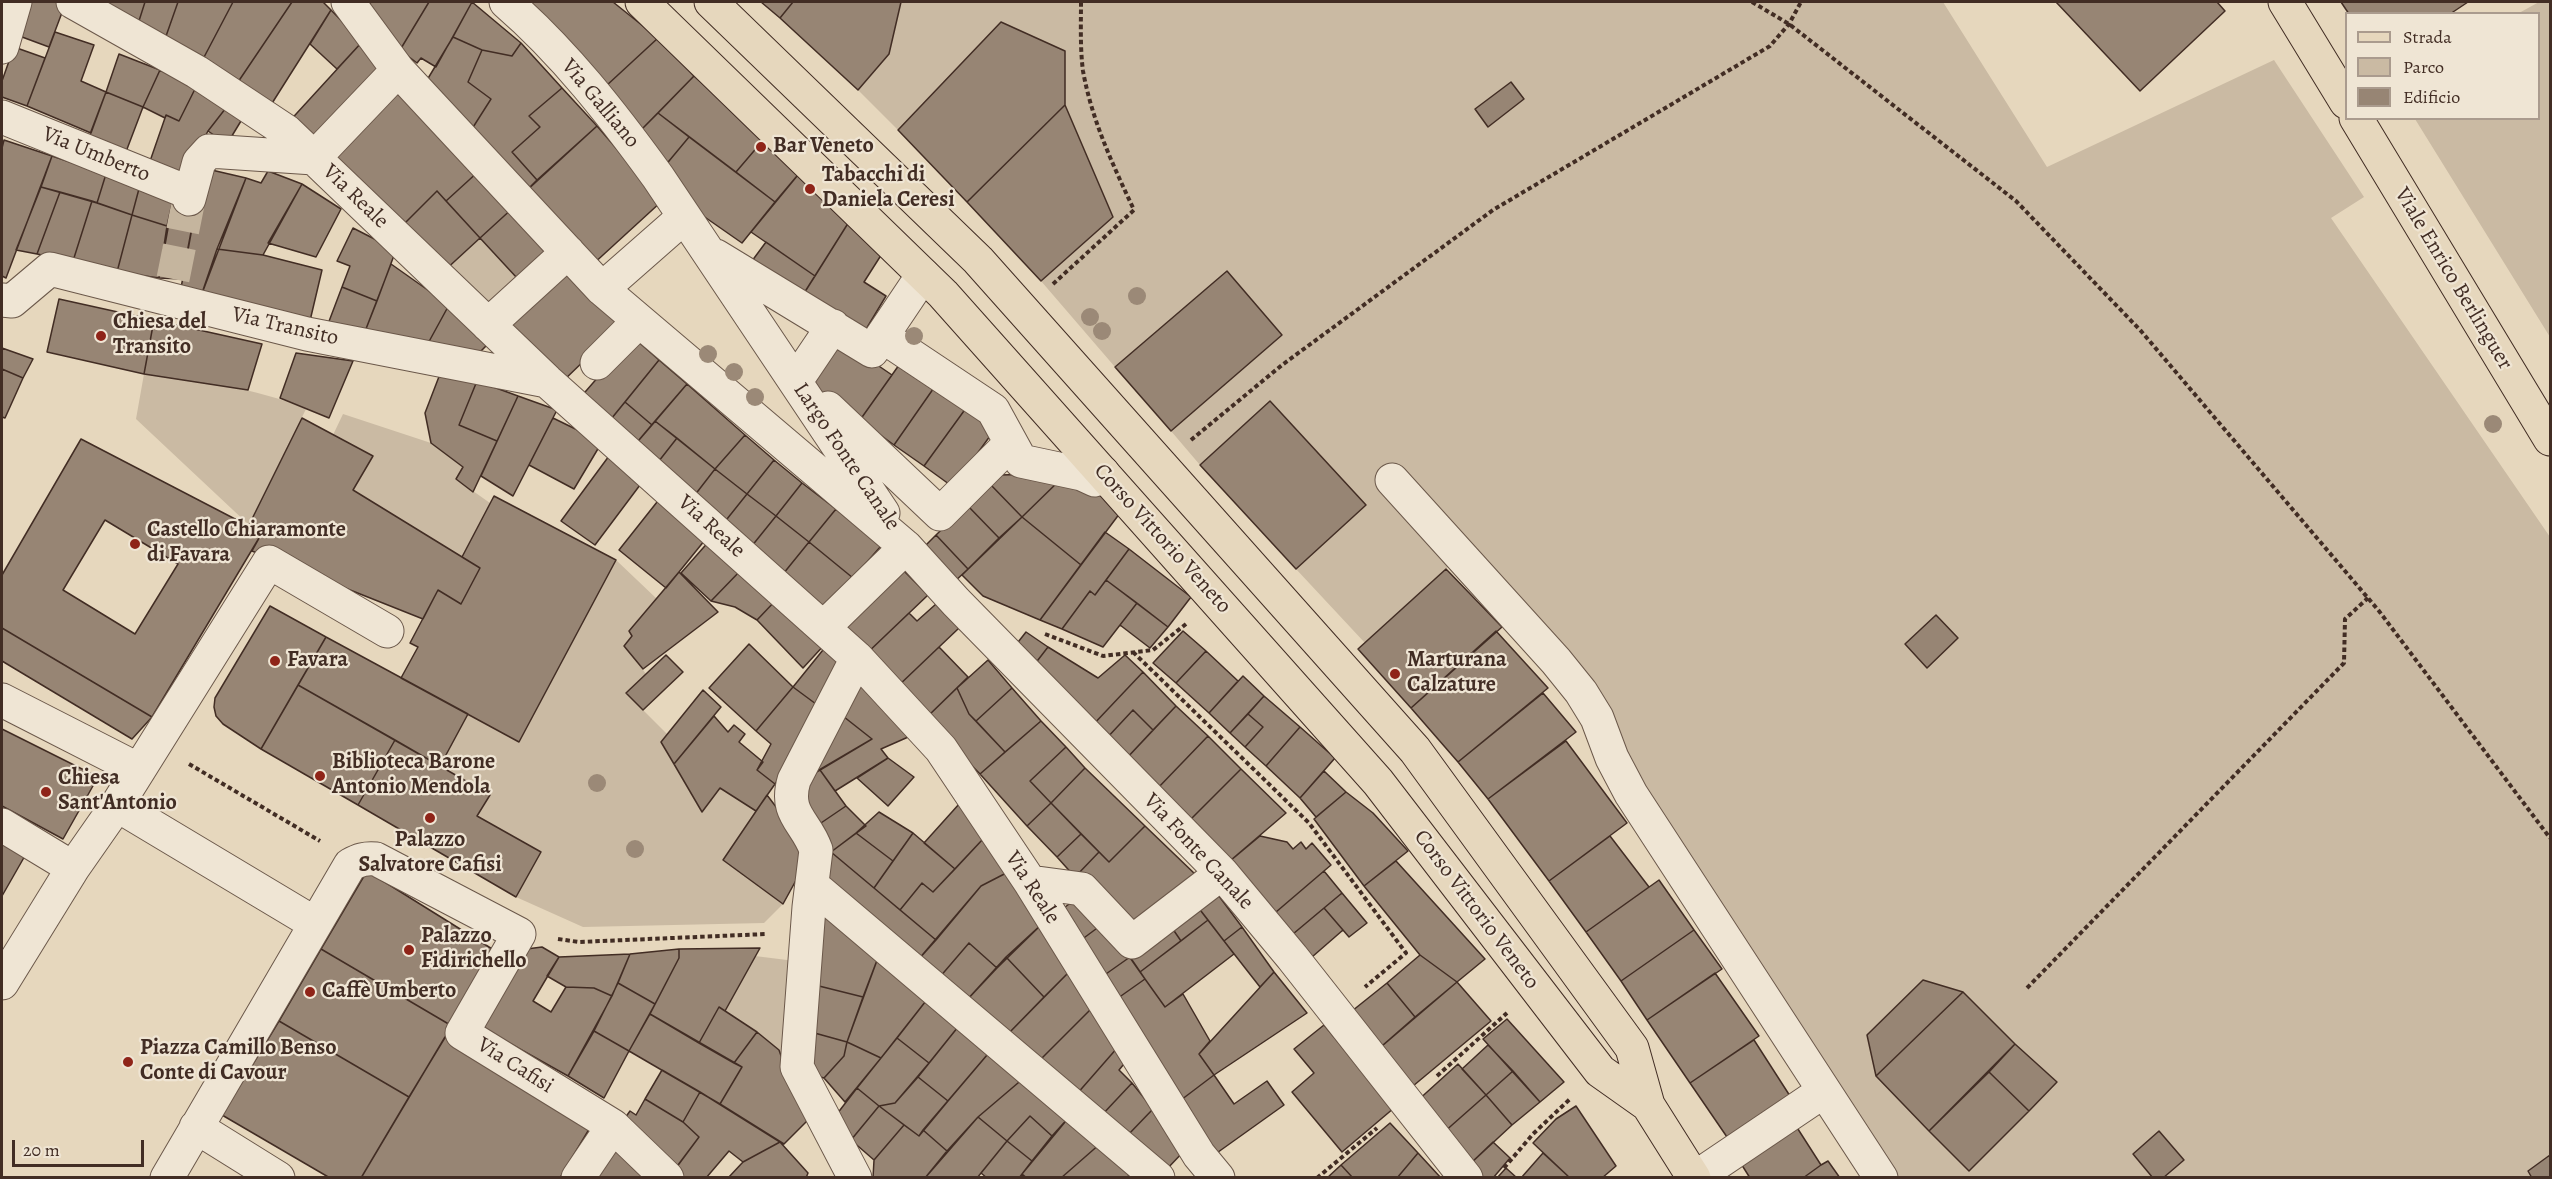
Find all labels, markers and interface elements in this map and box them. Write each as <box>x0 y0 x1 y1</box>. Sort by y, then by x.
legend <box>2345 12 2540 120</box>
text: Strada <box>2403 25 2452 49</box>
street label: Via Galliano <box>555 54 645 154</box>
text: Parco <box>2403 55 2444 79</box>
text: Edificio <box>2403 85 2460 109</box>
street label: Via Umberto <box>38 121 154 189</box>
place label: Bar Veneto <box>773 134 874 160</box>
marker: Bar Veneto <box>754 140 768 154</box>
street label: Via Reale <box>317 159 393 235</box>
place label: Tabacchi di Daniela Ceresi <box>822 163 955 214</box>
marker: Tabacchi di Daniela Ceresi <box>803 182 817 196</box>
street label: Viale Enrico Berlinguer <box>2388 183 2518 375</box>
street label: Via Transito <box>229 302 341 352</box>
place label: Chiesa del Transito <box>113 310 206 362</box>
marker: Chiesa del Transito <box>94 329 108 343</box>
street label: Largo Fonte Canale <box>787 378 905 536</box>
street label: Corso Vittorio Veneto <box>1088 459 1236 619</box>
street label: Via Reale <box>672 490 750 564</box>
place label: Castello Chiaramonte di Favara <box>147 518 346 570</box>
marker: Castello Chiaramonte di Favara <box>128 537 142 551</box>
place label: Favara <box>287 648 348 674</box>
place label: Marturana Calzature <box>1407 648 1507 700</box>
marker: Favara <box>268 654 282 668</box>
marker: Marturana Calzature <box>1388 667 1402 681</box>
place label: Biblioteca Barone Antonio Mendola <box>332 750 495 802</box>
place label: Chiesa Sant'Antonio <box>58 766 177 818</box>
marker: Biblioteca Barone Antonio Mendola <box>313 769 327 783</box>
marker: Chiesa Sant'Antonio <box>39 785 53 799</box>
street label: Via Fonte Canale <box>1137 788 1259 916</box>
marker: Palazzo Salvatore Cafisi <box>423 811 437 825</box>
street label: Corso Vittorio Veneto <box>1407 825 1545 995</box>
place label: Palazzo Salvatore Cafisi <box>358 828 502 879</box>
street label: Via Reale <box>999 847 1065 929</box>
place label: Palazzo Fidirichello <box>421 924 527 975</box>
marker: Palazzo Fidirichello <box>402 943 416 957</box>
place label: Caffè Umberto <box>322 979 456 1005</box>
marker: Caffè Umberto <box>303 985 317 999</box>
street label: Via Cafisi <box>472 1032 558 1100</box>
place label: Piazza Camillo Benso Conte di Cavour <box>140 1036 337 1088</box>
marker: Piazza Camillo Benso Conte di Cavour <box>121 1055 135 1069</box>
scale bar <box>15 1128 147 1166</box>
text: 20 m <box>23 1138 60 1162</box>

